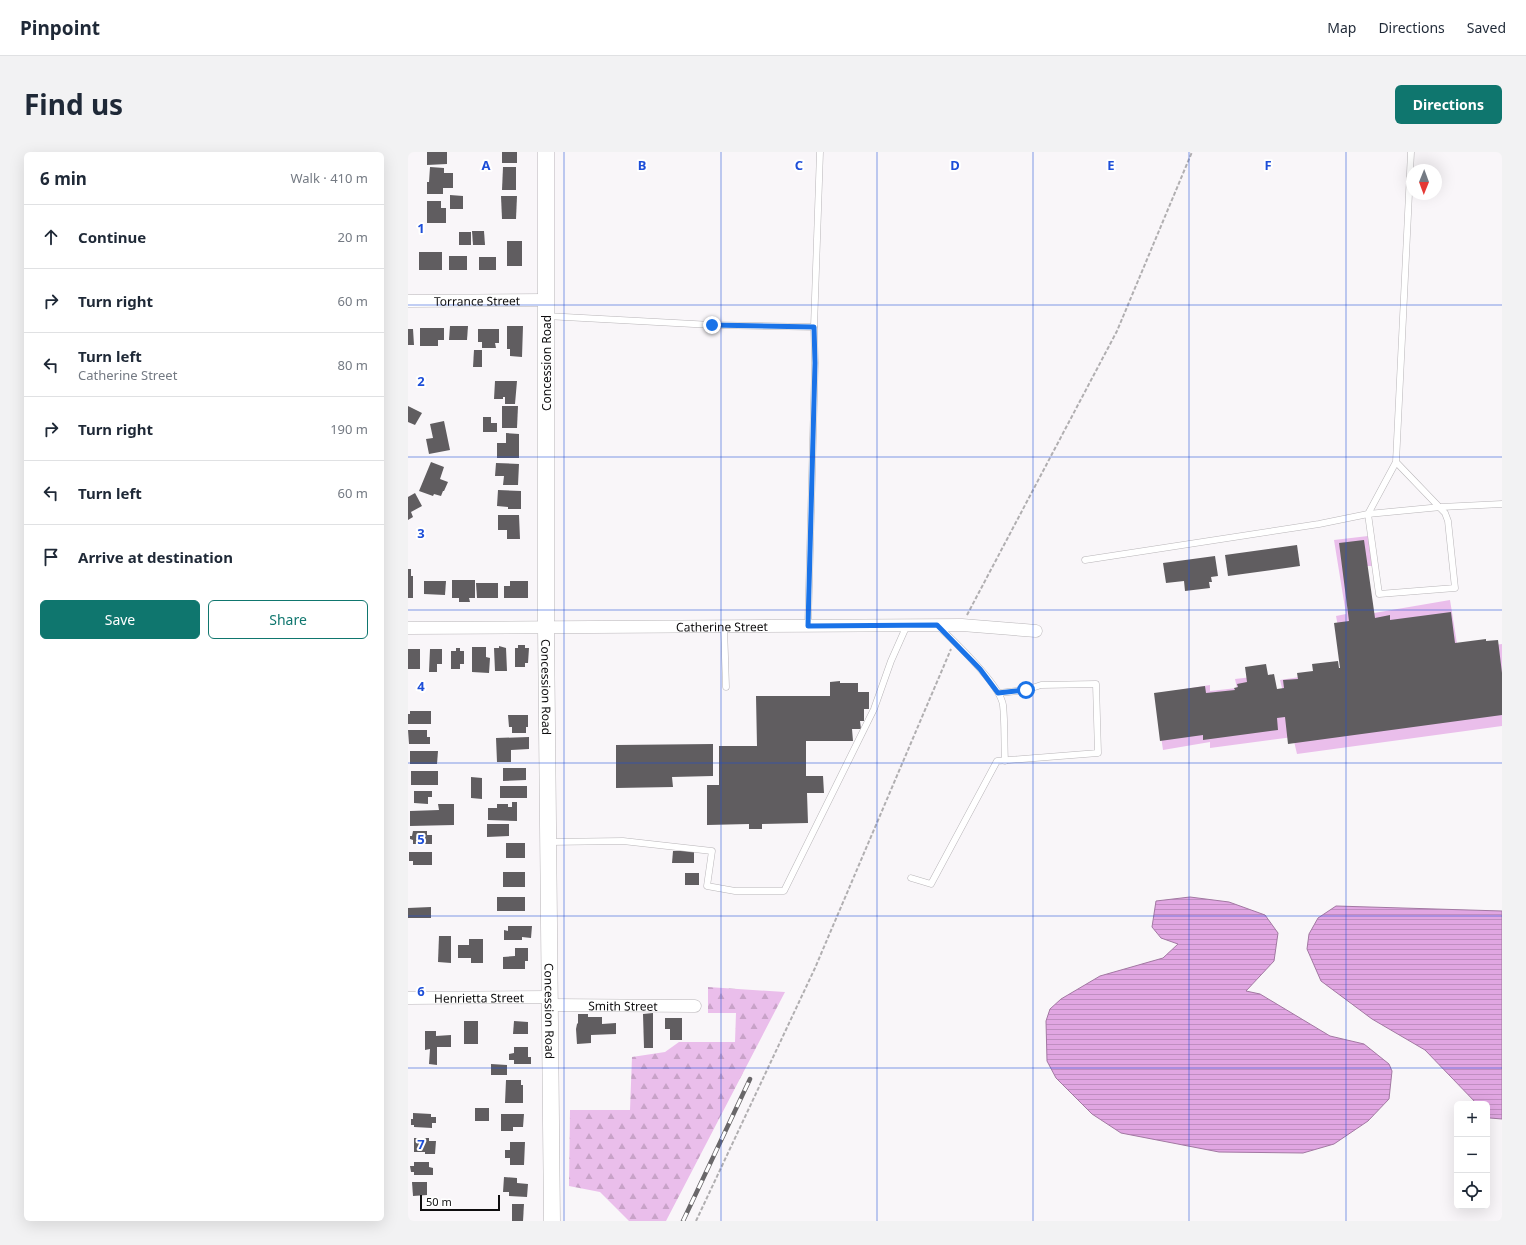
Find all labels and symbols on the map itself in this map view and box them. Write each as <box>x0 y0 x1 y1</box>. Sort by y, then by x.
text: A <box>482 156 491 174</box>
text: B <box>638 156 646 174</box>
text: C <box>795 156 803 174</box>
text: D <box>950 156 960 174</box>
text: E <box>1107 156 1115 174</box>
text: F <box>1264 156 1272 174</box>
north arrow <box>1406 164 1442 200</box>
text: 1 <box>417 219 425 237</box>
street label: Torrance Street <box>434 292 521 309</box>
street label: Concession Road <box>538 315 555 411</box>
route end <box>703 316 721 334</box>
text: 2 <box>417 372 425 390</box>
text: 3 <box>417 524 425 542</box>
street label: Catherine Street <box>676 618 769 635</box>
street label: Concession Road <box>538 639 556 735</box>
text: 4 <box>417 677 425 695</box>
route start <box>1017 681 1035 699</box>
text: 5 <box>417 830 425 848</box>
street label: Concession Road <box>541 963 559 1059</box>
text: 6 <box>417 982 425 1000</box>
street label: Henrietta Street <box>434 989 525 1006</box>
street label: Smith Street <box>588 997 658 1014</box>
text: 7 <box>417 1135 425 1153</box>
scale bar <box>420 1193 500 1212</box>

